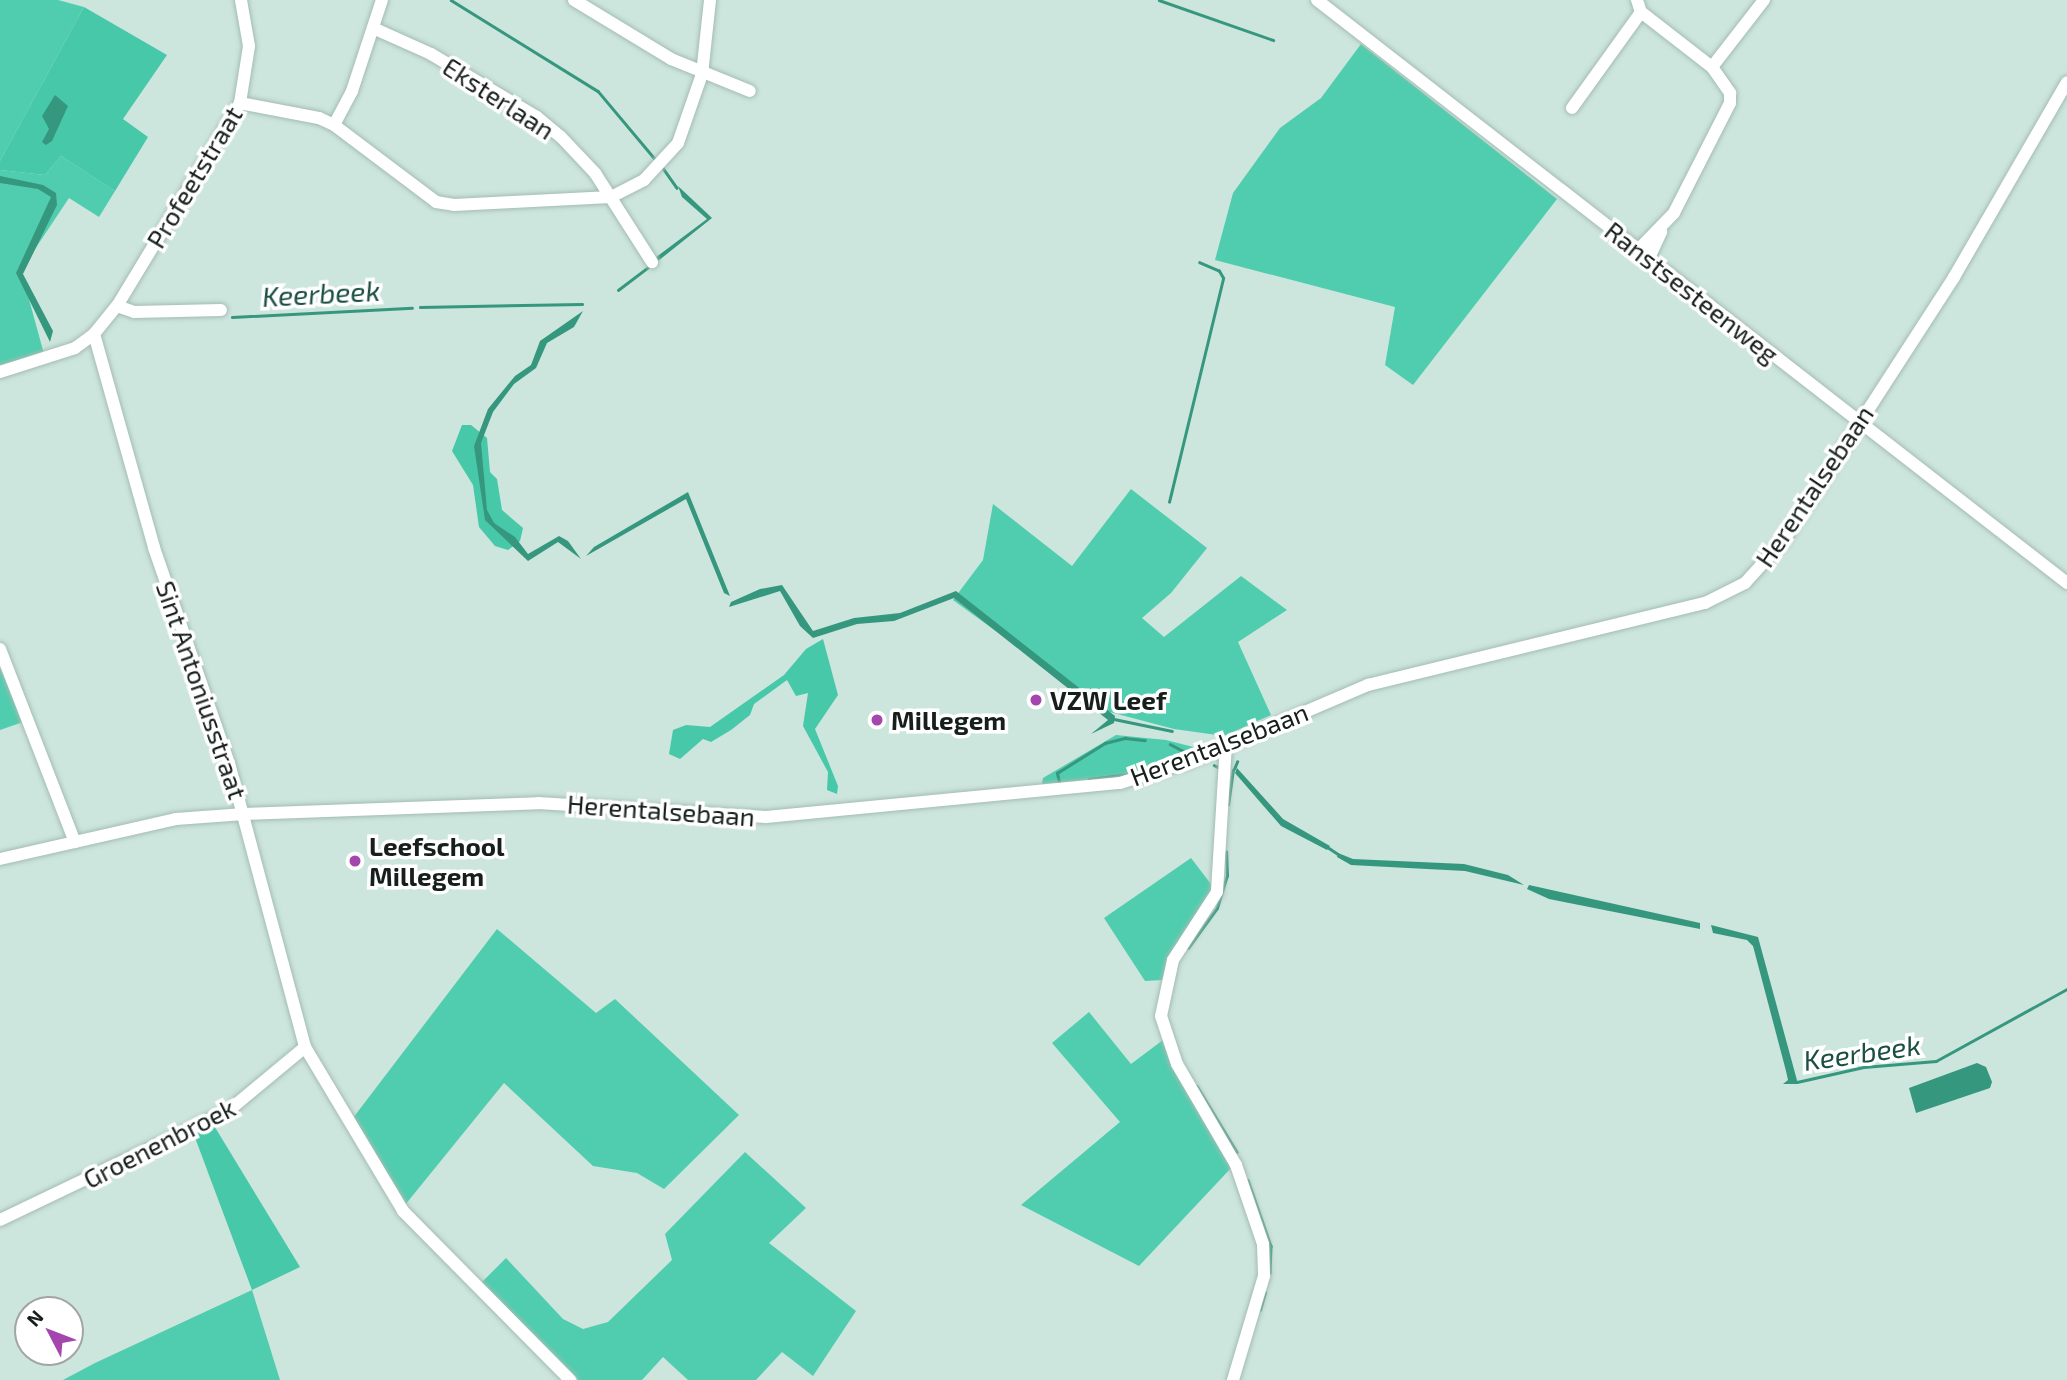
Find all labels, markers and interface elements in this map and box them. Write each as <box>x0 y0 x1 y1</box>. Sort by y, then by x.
street label: Eksterlaan <box>437 50 561 146</box>
street label: Profeetstraat <box>140 101 248 253</box>
street label: Ranstsesteenweg <box>1599 215 1785 369</box>
water label: Keerbeek <box>261 273 381 313</box>
street label: Herentalsebaan <box>1748 399 1880 573</box>
street label: Sint Antoniusstraat <box>150 576 254 804</box>
place label: VZW Leef <box>1050 684 1167 716</box>
marker: VZW Leef <box>1028 692 1044 708</box>
street label: Herentalsebaan <box>1126 696 1312 792</box>
place label: Millegem <box>891 704 1006 736</box>
marker: Millegem <box>869 712 885 728</box>
street label: Herentalsebaan <box>566 788 756 832</box>
place label: Leefschool Millegem <box>369 830 505 892</box>
marker: Leefschool Millegem <box>347 853 363 869</box>
water label: Keerbeek <box>1801 1027 1923 1077</box>
street label: Groenenbroek <box>78 1091 240 1195</box>
north arrow <box>14 1296 84 1366</box>
text: N <box>21 1305 48 1331</box>

